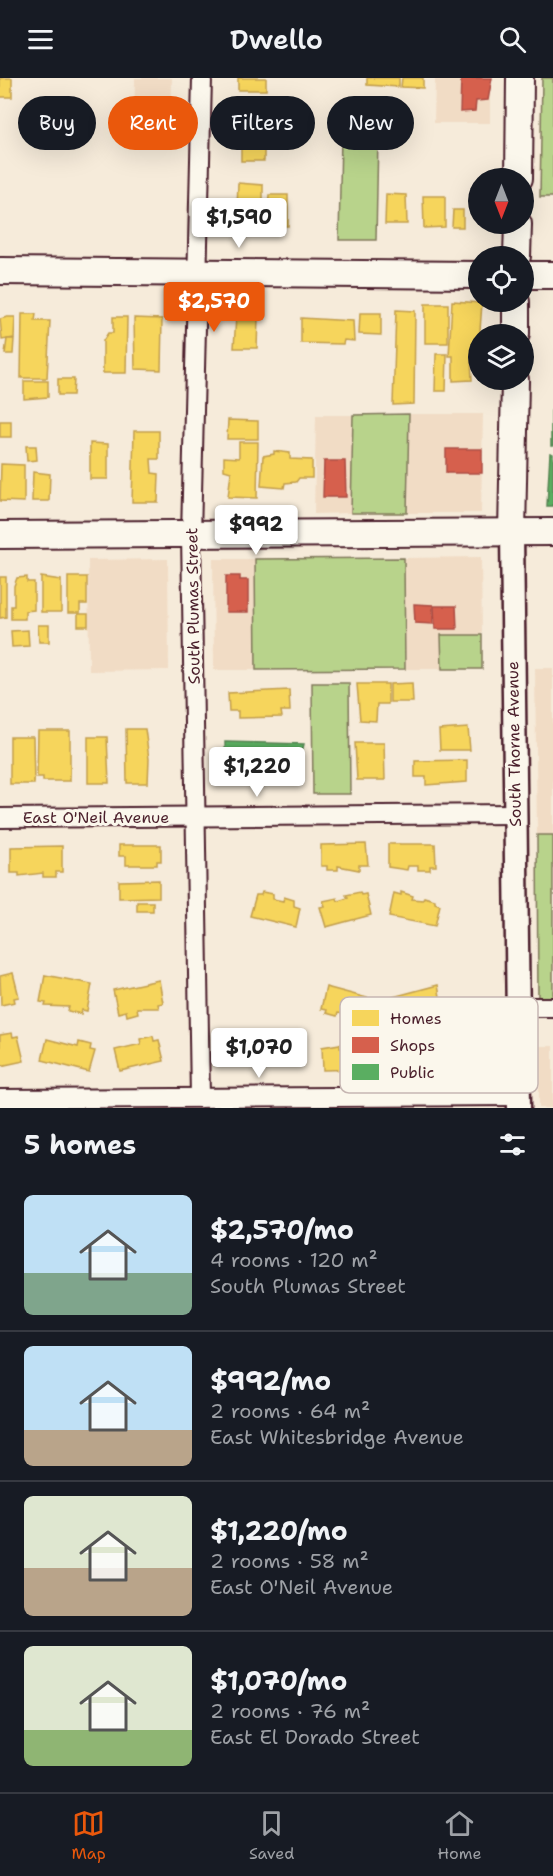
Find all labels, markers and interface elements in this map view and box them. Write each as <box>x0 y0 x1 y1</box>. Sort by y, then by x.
text: Dwello <box>230 21 323 58</box>
icon: menu <box>24 23 57 56</box>
icon: search <box>496 23 529 56</box>
chip: Buy <box>18 96 96 150</box>
chip: Rent <box>108 96 198 150</box>
chip: Filters <box>210 96 315 150</box>
chip: New <box>327 96 414 150</box>
north arrow <box>468 168 534 234</box>
map controls <box>468 168 534 390</box>
pin: $1,590 <box>190 198 288 249</box>
text: $1,590 <box>206 204 272 230</box>
button: locate <box>468 246 534 312</box>
pin: $2,570 <box>165 282 263 333</box>
text: $2,570 <box>178 288 250 314</box>
button: layers <box>468 324 534 390</box>
pin: $992 <box>220 505 292 556</box>
text: $992 <box>229 511 283 537</box>
street label: South Plumas Street <box>181 527 205 685</box>
street label: South Thorne Avenue <box>502 661 526 827</box>
pin: $1,220 <box>208 747 306 798</box>
text: $1,220 <box>223 753 291 779</box>
street label: East O'Neil Avenue <box>23 807 169 828</box>
legend <box>340 997 538 1093</box>
text: Homes <box>390 1008 442 1029</box>
pin: $1,070 <box>210 1028 308 1079</box>
text: $1,070 <box>225 1034 293 1060</box>
text: Shops <box>390 1035 435 1056</box>
text: Public <box>390 1062 435 1083</box>
text: 5 homes <box>24 1127 136 1162</box>
icon: filters <box>496 1128 529 1161</box>
text: $2,570/mo <box>210 1212 354 1247</box>
icon: home <box>72 1219 144 1291</box>
text: 4 rooms · 120 m² <box>210 1247 378 1273</box>
text: South Plumas Street <box>210 1273 406 1299</box>
text: $992/mo <box>210 1363 331 1398</box>
icon: home <box>72 1370 144 1442</box>
text: 2 rooms · 64 m² <box>210 1398 370 1424</box>
text: East Whitesbridge Avenue <box>210 1424 464 1450</box>
text: $1,220/mo <box>210 1513 348 1548</box>
icon: home <box>72 1520 144 1592</box>
text: 2 rooms · 58 m² <box>210 1548 369 1574</box>
text: East O'Neil Avenue <box>210 1574 393 1600</box>
text: $1,070/mo <box>210 1663 347 1698</box>
icon: home <box>72 1670 144 1742</box>
text: 2 rooms · 76 m² <box>210 1698 370 1724</box>
text: East El Dorado Street <box>210 1724 420 1750</box>
tab: Map <box>72 1807 106 1864</box>
tab: Saved <box>249 1807 294 1864</box>
tab: Home <box>437 1807 481 1864</box>

